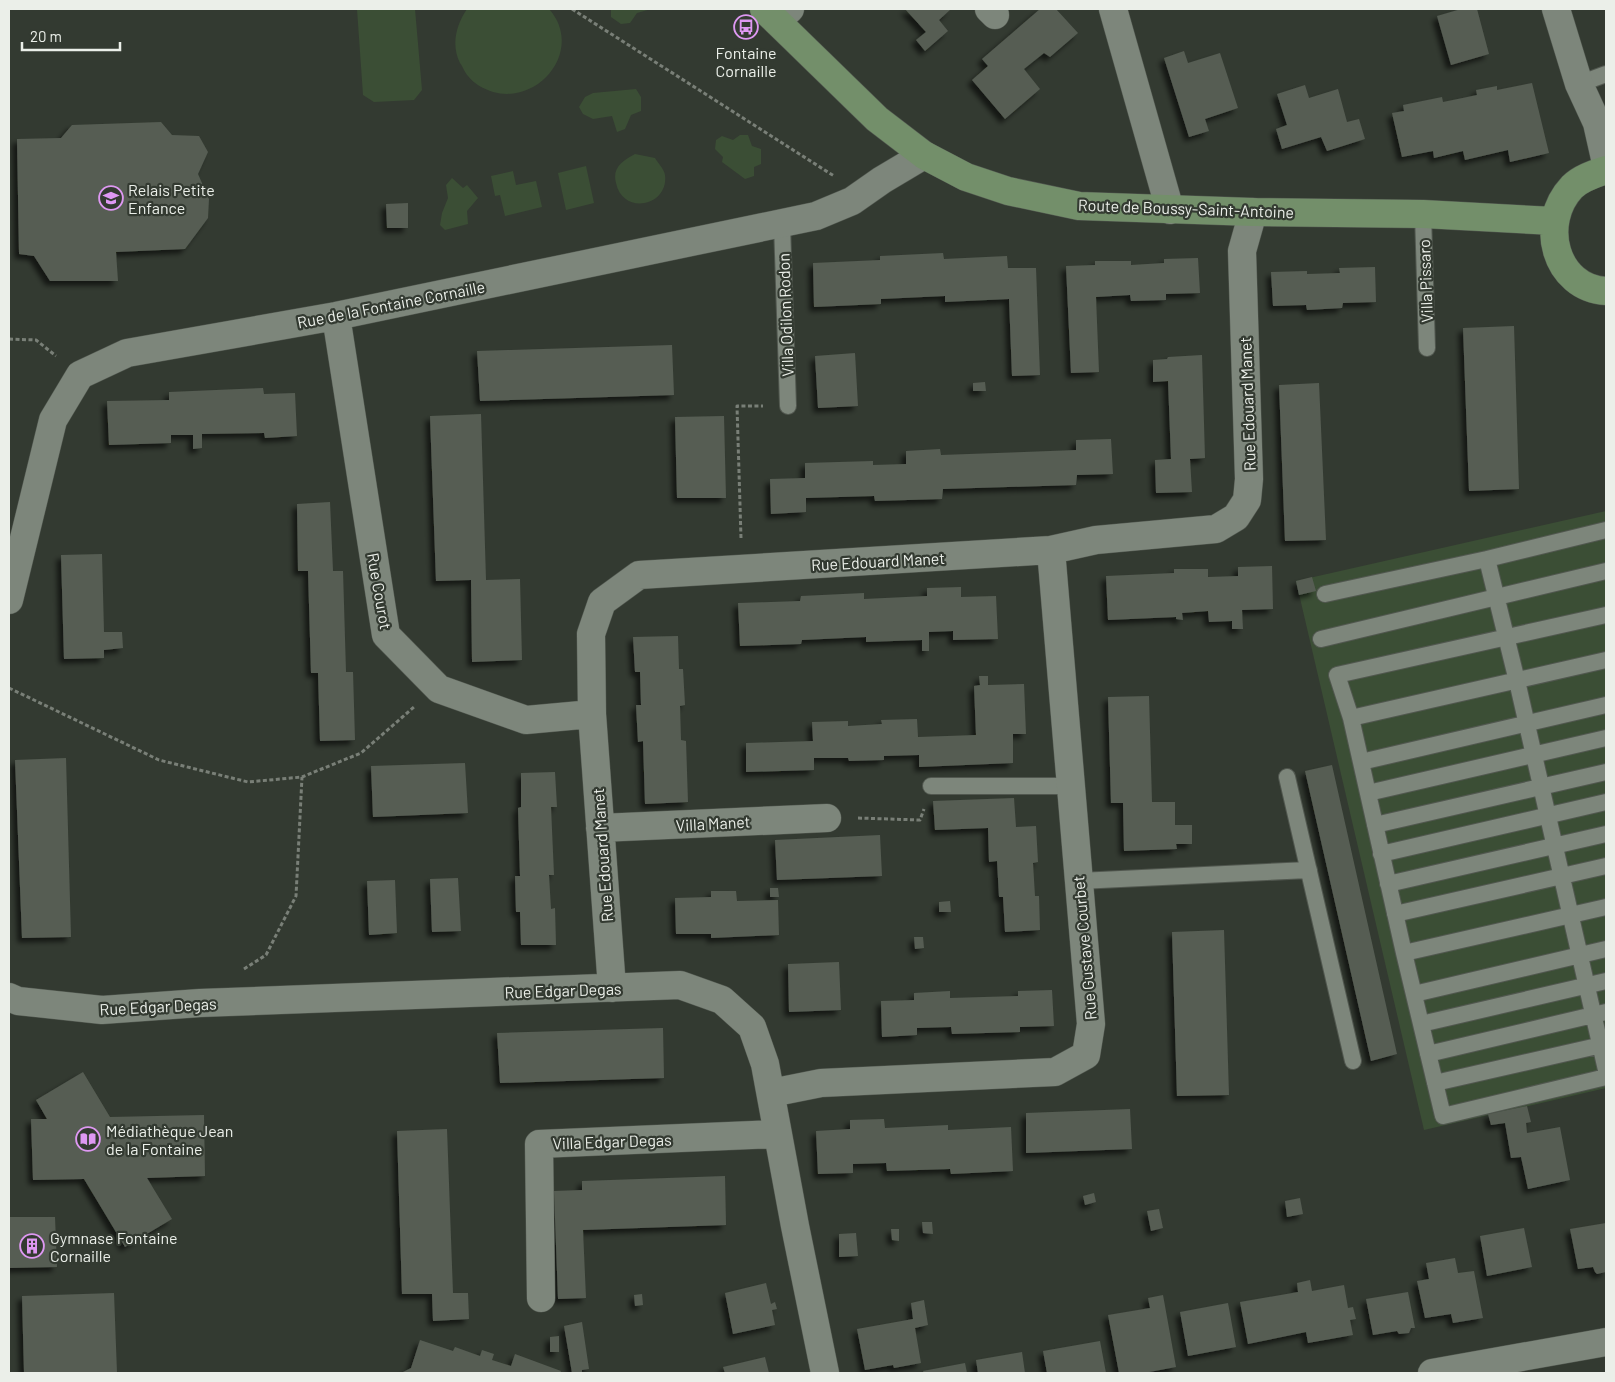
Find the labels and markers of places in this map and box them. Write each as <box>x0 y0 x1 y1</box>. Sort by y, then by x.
bus stop icon: Fontaine Cornaille <box>733 14 759 40</box>
place label: Fontaine Cornaille <box>715 43 777 80</box>
place label: Relais Petite Enfance <box>128 180 215 217</box>
school or university icon: Relais Petite Enfance <box>98 185 124 211</box>
place label: Médiathèque Jean de la Fontaine <box>106 1121 233 1158</box>
library icon: Médiathèque Jean de la Fontaine <box>75 1126 101 1152</box>
place label: Gymnase Fontaine Cornaille <box>50 1228 178 1265</box>
building icon: Gymnase Fontaine Cornaille <box>19 1233 45 1259</box>

